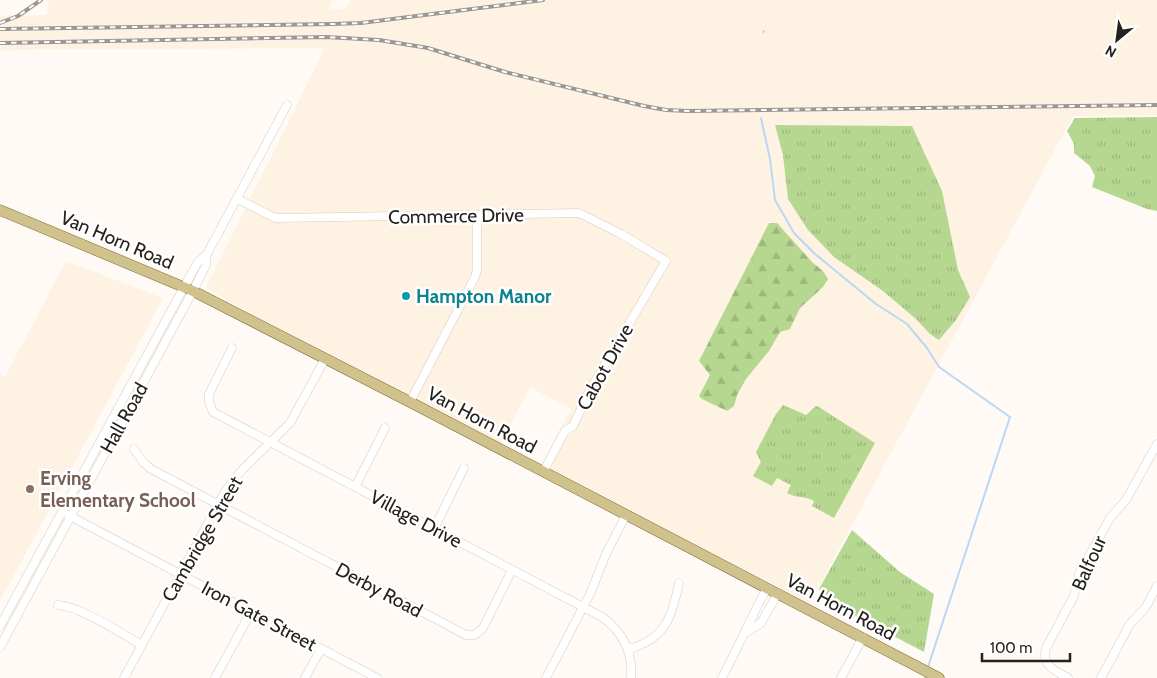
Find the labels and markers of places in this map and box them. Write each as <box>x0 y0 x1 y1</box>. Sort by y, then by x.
place label: Hampton Manor <box>416 285 552 308</box>
marker: Hampton Manor <box>400 290 412 302</box>
place label: Erving Elementary School <box>40 467 196 512</box>
marker: Erving Elementary School <box>24 483 36 495</box>

